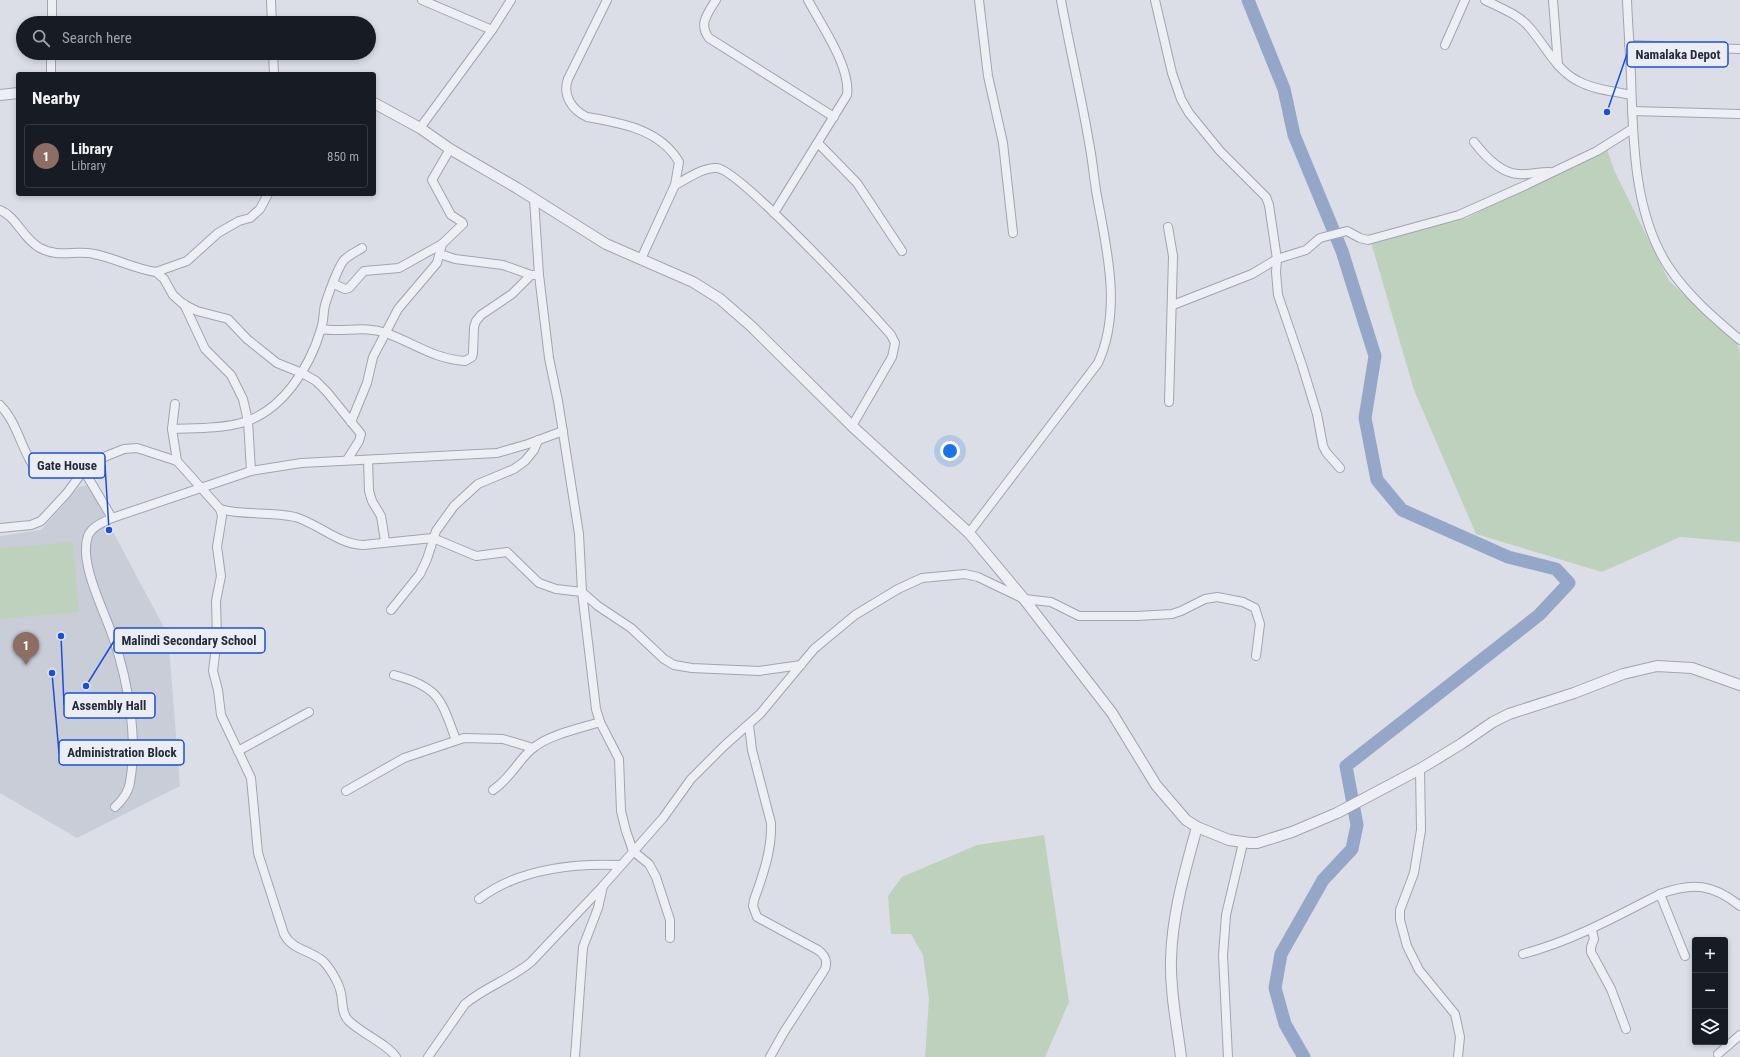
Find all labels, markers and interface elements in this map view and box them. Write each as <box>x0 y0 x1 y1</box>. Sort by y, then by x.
search box <box>16 16 376 60</box>
icon: search <box>30 27 52 49</box>
text: Search here <box>62 29 132 47</box>
callout: Namalaka Depot <box>1627 42 1728 67</box>
text: Namalaka Depot <box>1635 47 1721 62</box>
text: Nearby <box>32 88 80 108</box>
text: Library <box>71 140 113 158</box>
text: 1 <box>43 149 49 164</box>
text: 850 m <box>327 149 359 164</box>
text: Library <box>71 158 106 173</box>
your location <box>940 441 960 461</box>
callout: Gate House <box>29 453 105 478</box>
text: Gate House <box>37 458 97 473</box>
callout: Malindi Secondary School <box>114 628 265 653</box>
pin: 1 <box>13 632 39 665</box>
text: Malindi Secondary School <box>121 633 257 648</box>
callout: Assembly Hall <box>64 693 155 718</box>
text: Assembly Hall <box>72 698 146 713</box>
callout: Administration Block <box>59 740 184 765</box>
text: Administration Block <box>67 745 177 760</box>
map controls <box>1692 937 1728 1045</box>
button: + <box>1692 937 1728 973</box>
button: − <box>1692 973 1728 1009</box>
button: layers <box>1692 1009 1728 1045</box>

